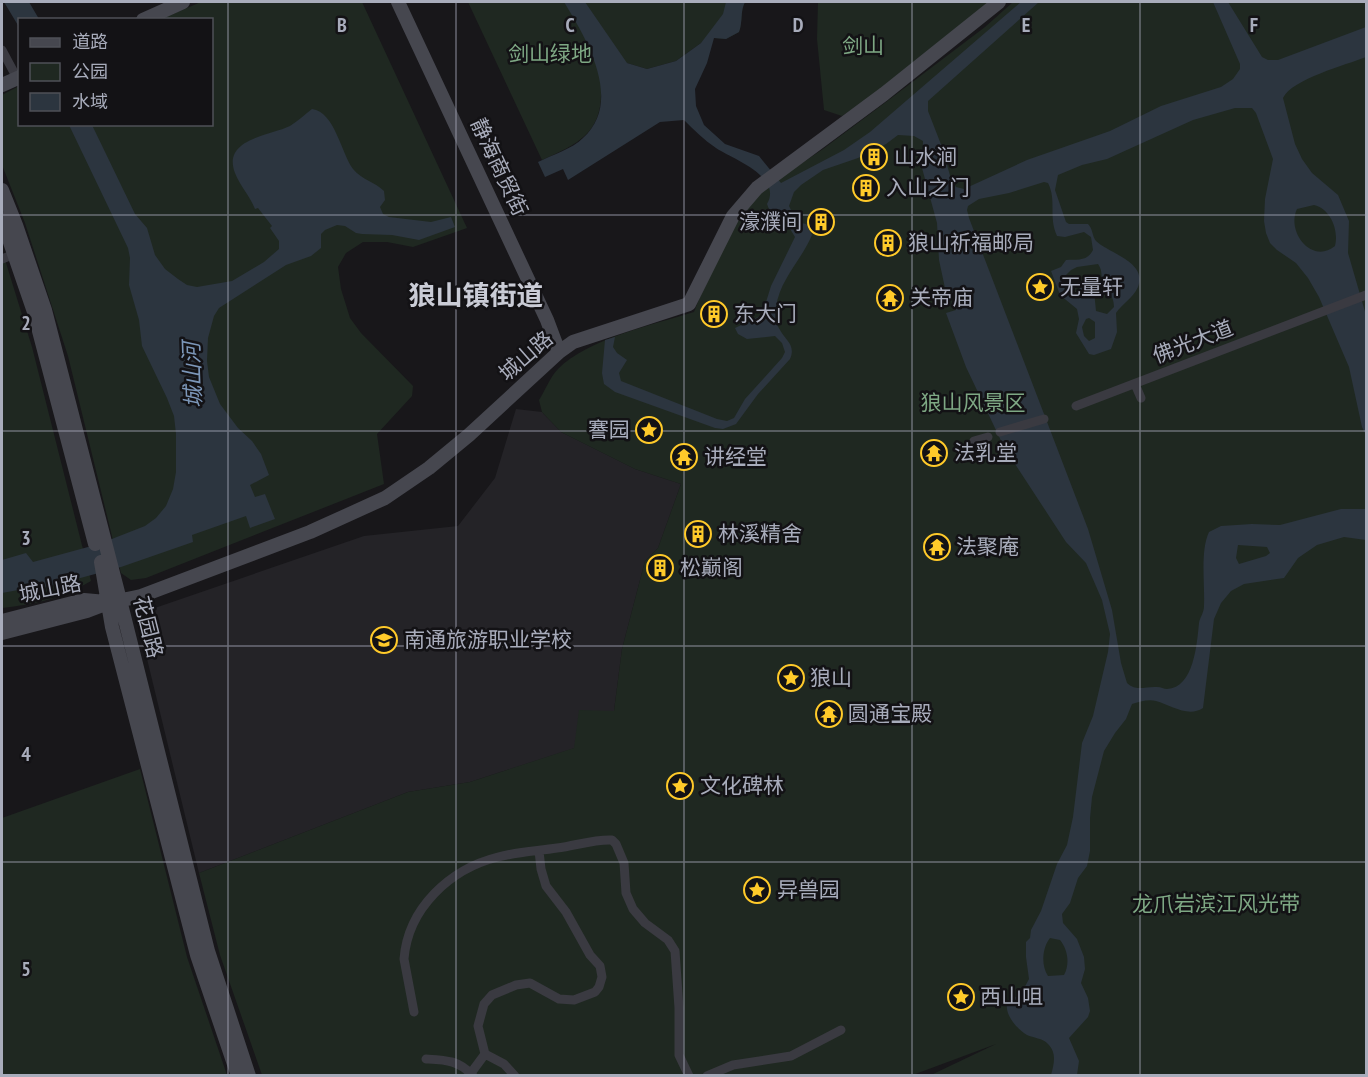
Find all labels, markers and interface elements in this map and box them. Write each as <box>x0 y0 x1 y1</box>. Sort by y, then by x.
text: B <box>337 12 347 38</box>
text: C <box>565 12 575 38</box>
text: D <box>793 12 804 38</box>
text: E <box>1022 12 1030 38</box>
text: F <box>1250 12 1258 38</box>
legend <box>18 18 213 126</box>
text: 道路 <box>72 30 108 53</box>
park label: 剑山 <box>842 32 884 59</box>
park label: 剑山绿地 <box>508 40 592 67</box>
text: 公园 <box>72 60 108 83</box>
text: 水域 <box>72 90 108 113</box>
street label: 静海商贸街 <box>465 114 534 220</box>
building icon: 山水涧 <box>859 142 889 172</box>
place label: 山水涧 <box>894 143 957 170</box>
building icon: 入山之门 <box>851 173 881 203</box>
place label: 入山之门 <box>886 174 970 201</box>
building icon: 濠濮间 <box>806 207 836 237</box>
place label: 濠濮间 <box>739 208 802 235</box>
building icon: 狼山祈福邮局 <box>873 228 903 258</box>
place label: 狼山祈福邮局 <box>908 229 1034 256</box>
place icon: 无量轩 <box>1025 272 1055 302</box>
place label: 无量轩 <box>1060 273 1123 300</box>
district label: 狼山镇街道 <box>409 278 544 312</box>
temple icon: 关帝庙 <box>875 283 905 313</box>
place label: 关帝庙 <box>910 284 973 311</box>
building icon: 东大门 <box>699 299 729 329</box>
place label: 东大门 <box>734 300 797 327</box>
text: 2 <box>21 310 31 336</box>
street label: 佛光大道 <box>1149 314 1237 369</box>
street label: 城山路 <box>493 325 558 386</box>
water label: 城山河 <box>177 338 207 408</box>
park label: 狼山风景区 <box>921 389 1026 416</box>
place icon: 謇园 <box>634 415 664 445</box>
place label: 謇园 <box>588 416 630 443</box>
temple icon: 法乳堂 <box>919 438 949 468</box>
place label: 法乳堂 <box>954 439 1017 466</box>
temple icon: 讲经堂 <box>669 442 699 472</box>
place label: 讲经堂 <box>704 443 767 470</box>
building icon: 林溪精舍 <box>683 519 713 549</box>
place label: 林溪精舍 <box>718 520 802 547</box>
text: 3 <box>21 525 31 551</box>
temple icon: 法聚庵 <box>922 532 952 562</box>
place label: 法聚庵 <box>956 533 1019 560</box>
building icon: 松巅阁 <box>645 553 675 583</box>
place label: 松巅阁 <box>680 554 743 581</box>
street label: 城山路 <box>16 569 83 608</box>
street label: 花园路 <box>128 593 169 661</box>
school or university icon: 南通旅游职业学校 <box>369 625 399 655</box>
place label: 南通旅游职业学校 <box>404 626 572 653</box>
place icon: 狼山 <box>776 663 806 693</box>
place label: 狼山 <box>810 664 852 691</box>
temple icon: 圆通宝殿 <box>814 699 844 729</box>
place label: 圆通宝殿 <box>848 700 932 727</box>
text: 4 <box>21 741 31 767</box>
place icon: 文化碑林 <box>665 771 695 801</box>
place label: 文化碑林 <box>700 772 784 799</box>
place icon: 异兽园 <box>742 875 772 905</box>
place label: 异兽园 <box>777 876 840 903</box>
park label: 龙爪岩滨江风光带 <box>1132 890 1300 917</box>
text: 5 <box>21 956 31 982</box>
place icon: 西山咀 <box>946 982 976 1012</box>
place label: 西山咀 <box>980 983 1043 1010</box>

